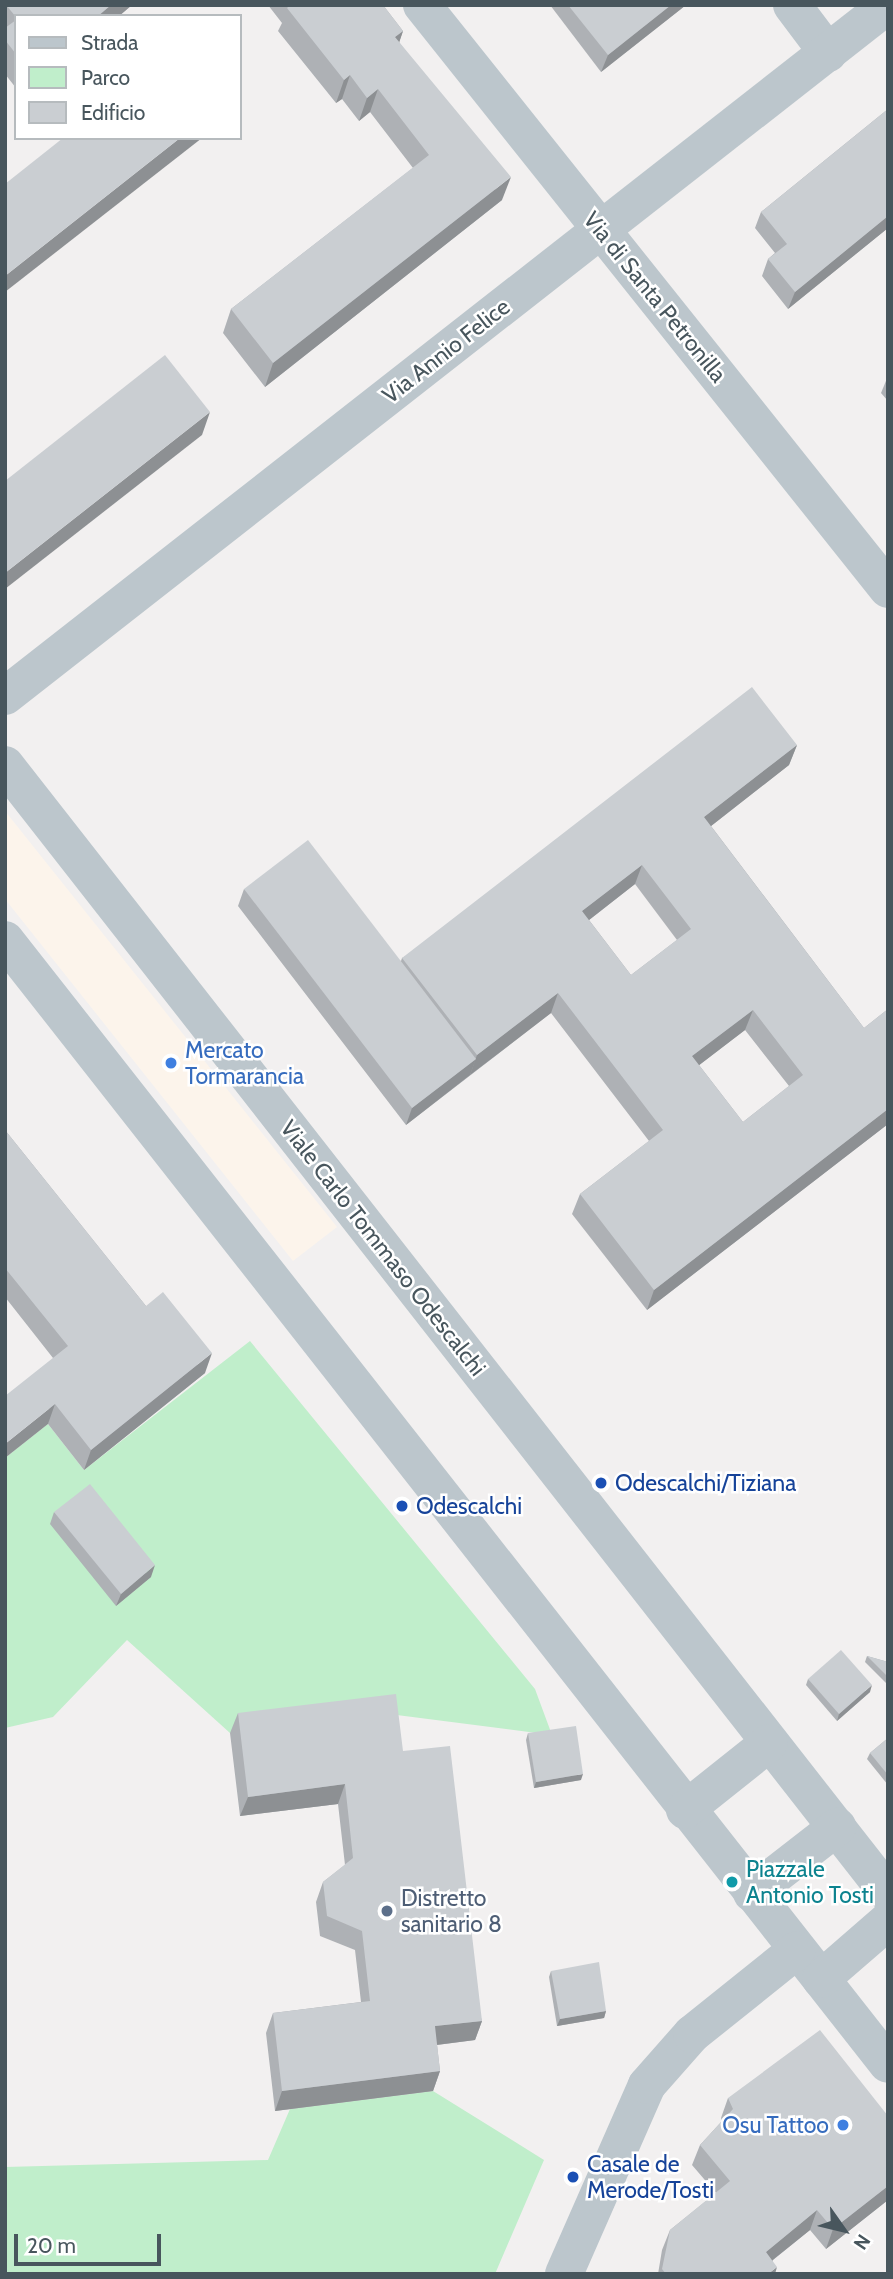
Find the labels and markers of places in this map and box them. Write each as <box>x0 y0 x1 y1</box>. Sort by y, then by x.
place label: Mercato Tormarancia <box>185 1036 304 1090</box>
marker: Mercato Tormarancia <box>163 1055 179 1071</box>
place label: Odescalchi/Tiziana <box>615 1469 796 1497</box>
marker: Odescalchi/Tiziana <box>593 1475 609 1491</box>
place label: Odescalchi <box>416 1492 522 1520</box>
marker: Odescalchi <box>394 1498 410 1514</box>
place label: Piazzale Antonio Tosti <box>746 1855 874 1909</box>
marker: Piazzale Antonio Tosti <box>724 1874 740 1890</box>
place label: Distretto sanitario 8 <box>401 1884 502 1938</box>
marker: Distretto sanitario 8 <box>379 1903 395 1919</box>
place label: Osu Tattoo <box>722 2111 829 2139</box>
marker: Osu Tattoo <box>835 2117 851 2133</box>
place label: Casale de Merode/Tosti <box>587 2150 714 2204</box>
marker: Casale de Merode/Tosti <box>565 2169 581 2185</box>

